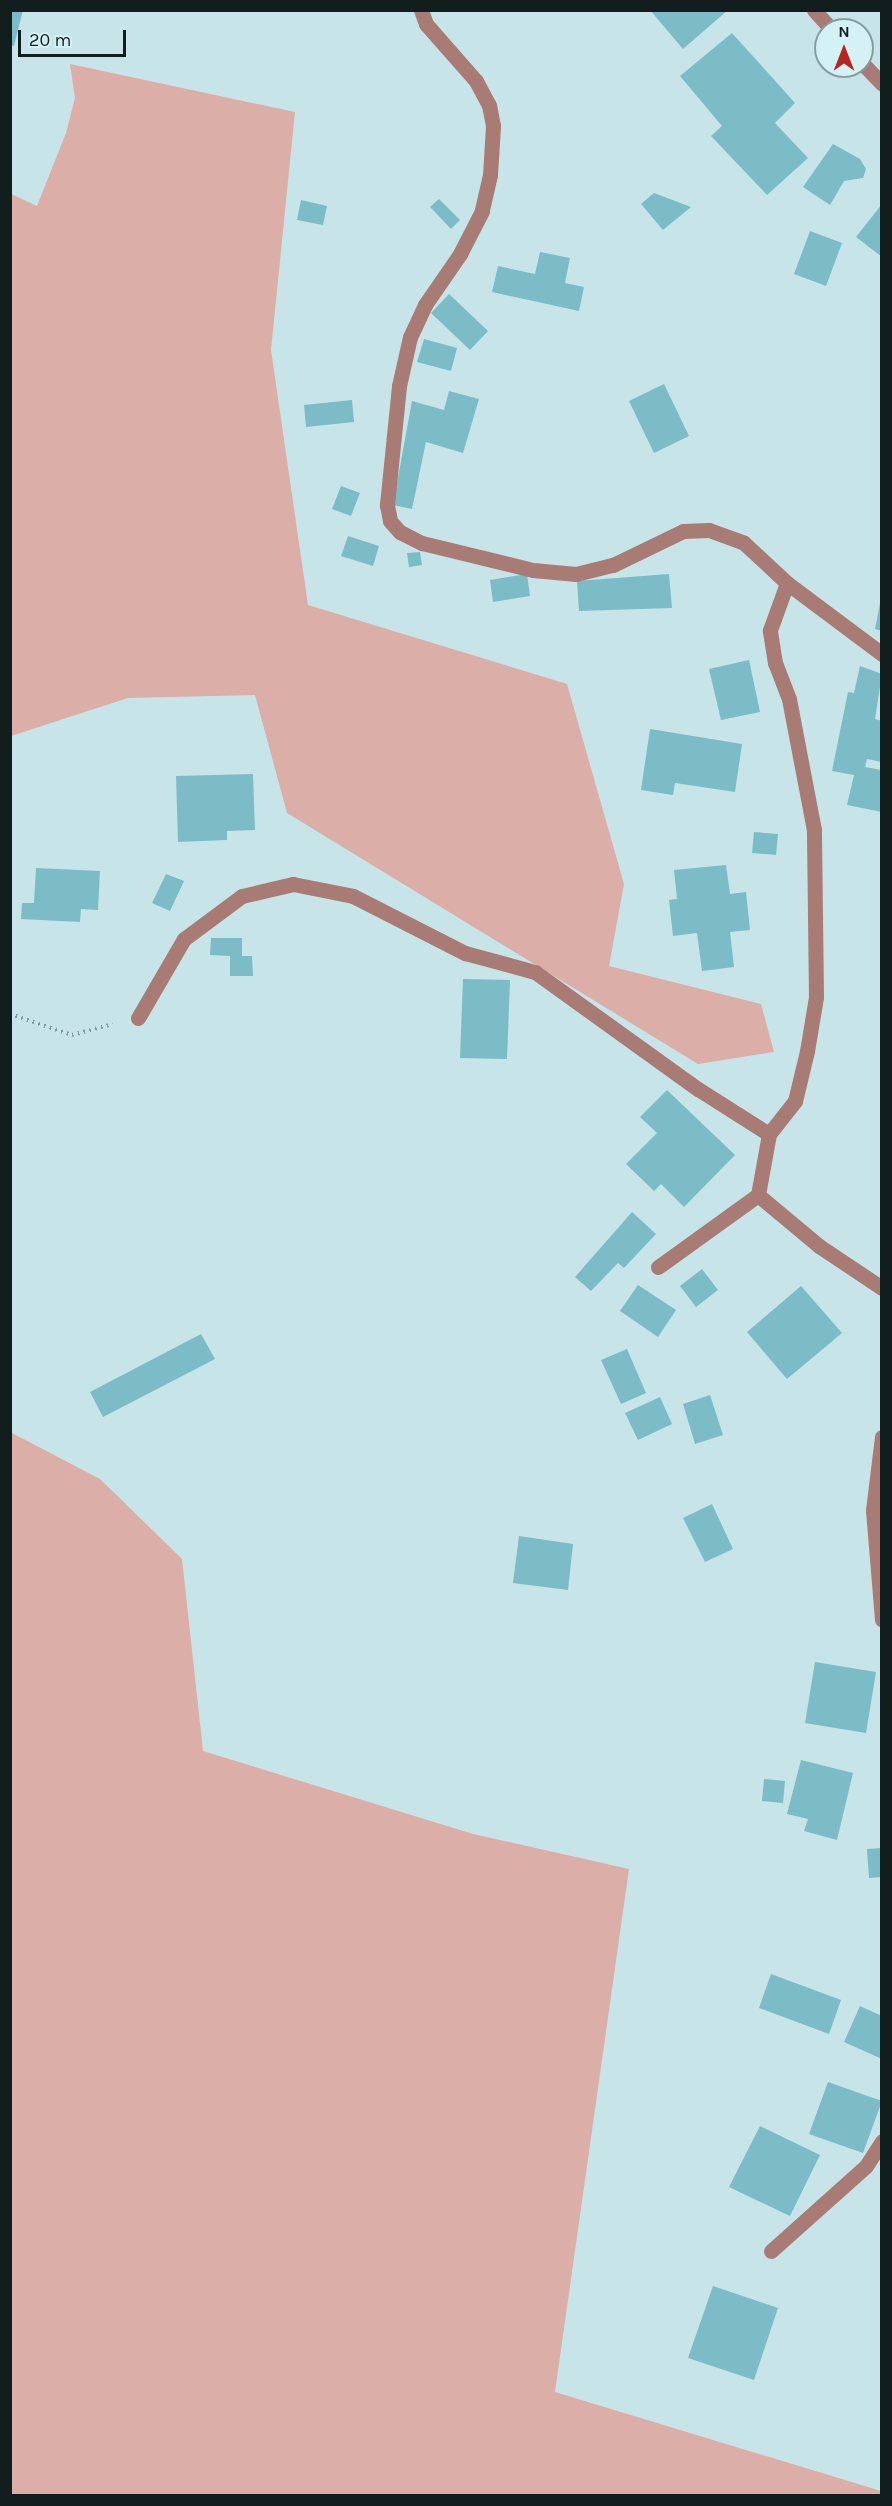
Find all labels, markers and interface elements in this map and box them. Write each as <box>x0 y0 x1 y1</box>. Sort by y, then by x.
scale bar <box>21 18 129 56</box>
north arrow <box>814 18 874 78</box>
text: N <box>838 22 850 41</box>
text: 20 m <box>29 29 71 51</box>

